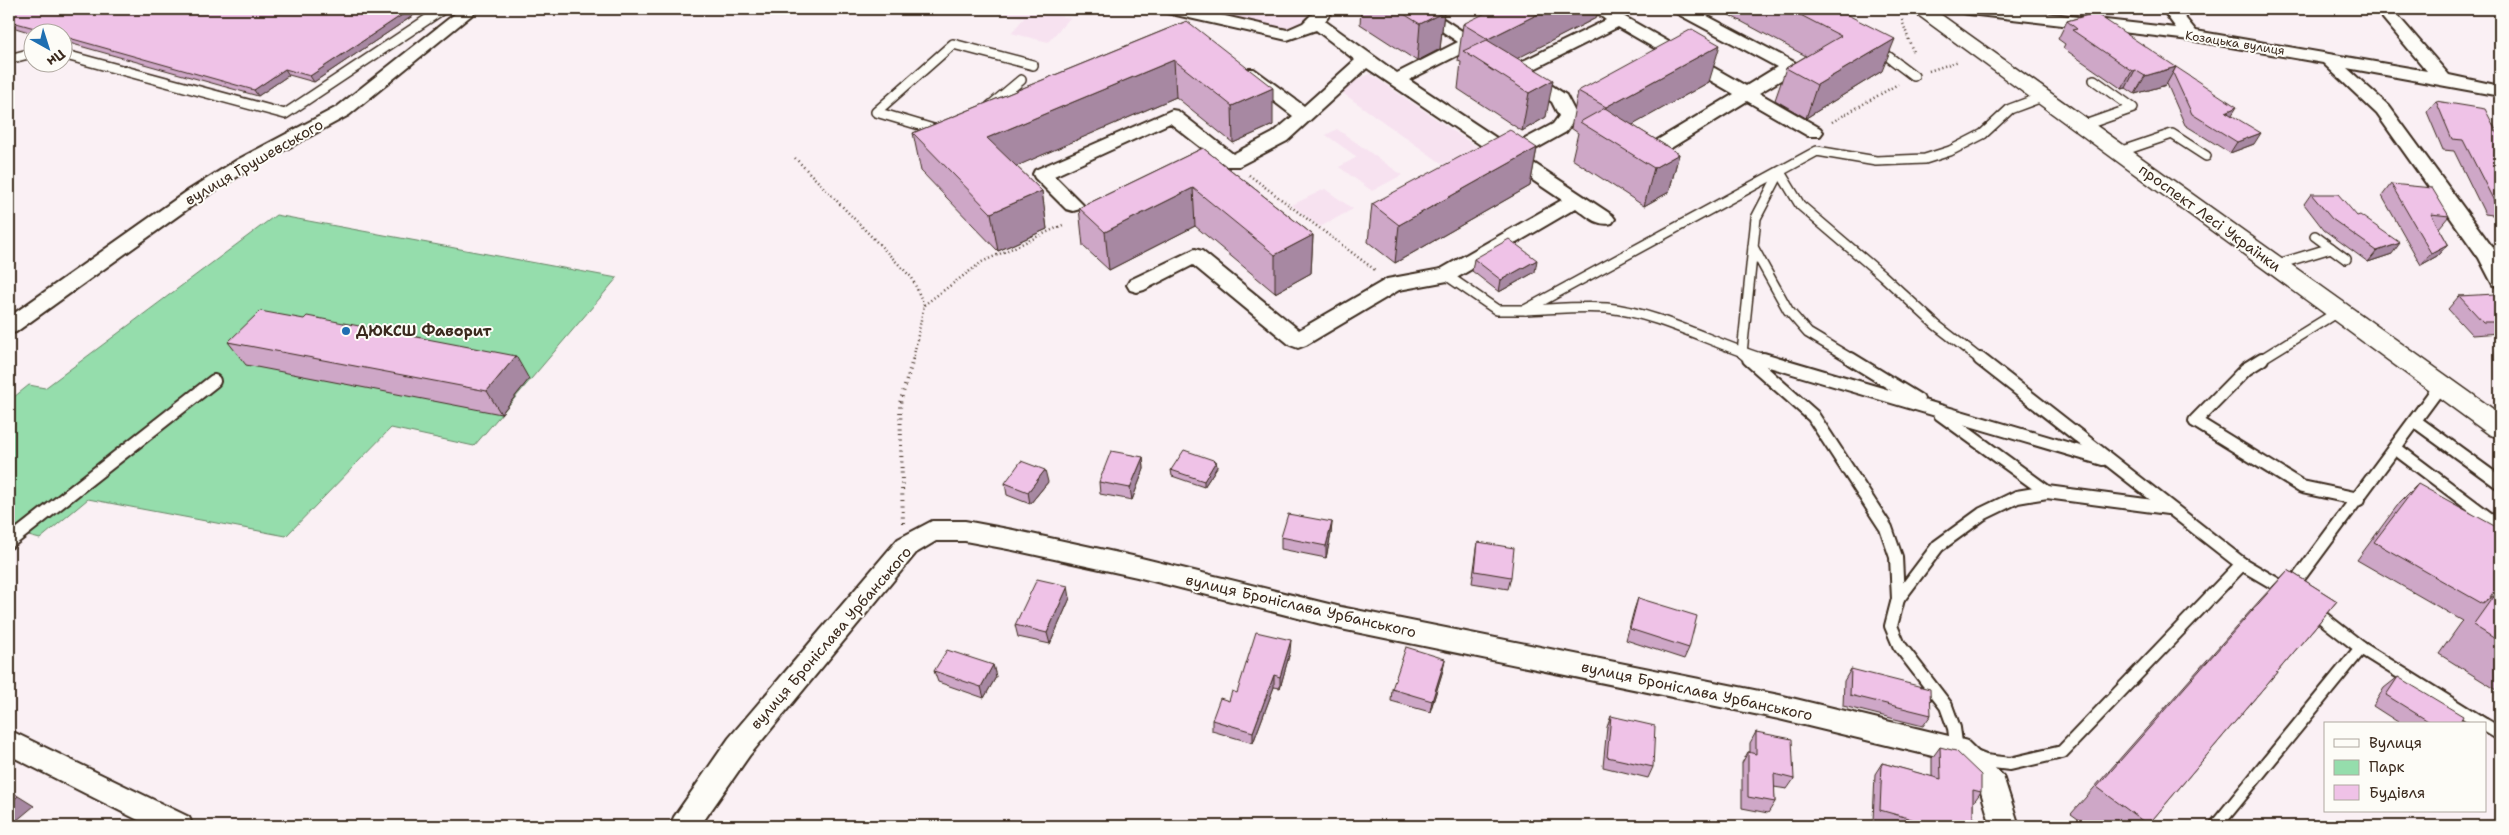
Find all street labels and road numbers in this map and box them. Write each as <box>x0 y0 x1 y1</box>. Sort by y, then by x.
street label: Козацька вулиця <box>2184 27 2286 59</box>
street label: вулиця Грушевського <box>181 114 327 210</box>
street label: проспект Лесі Українки <box>2135 160 2285 276</box>
street label: вулиця Броніслава Урбанського <box>746 542 916 734</box>
street label: вулиця Броніслава Урбанського <box>1184 570 1418 642</box>
street label: вулиця Броніслава Урбанського <box>1579 657 1815 725</box>

